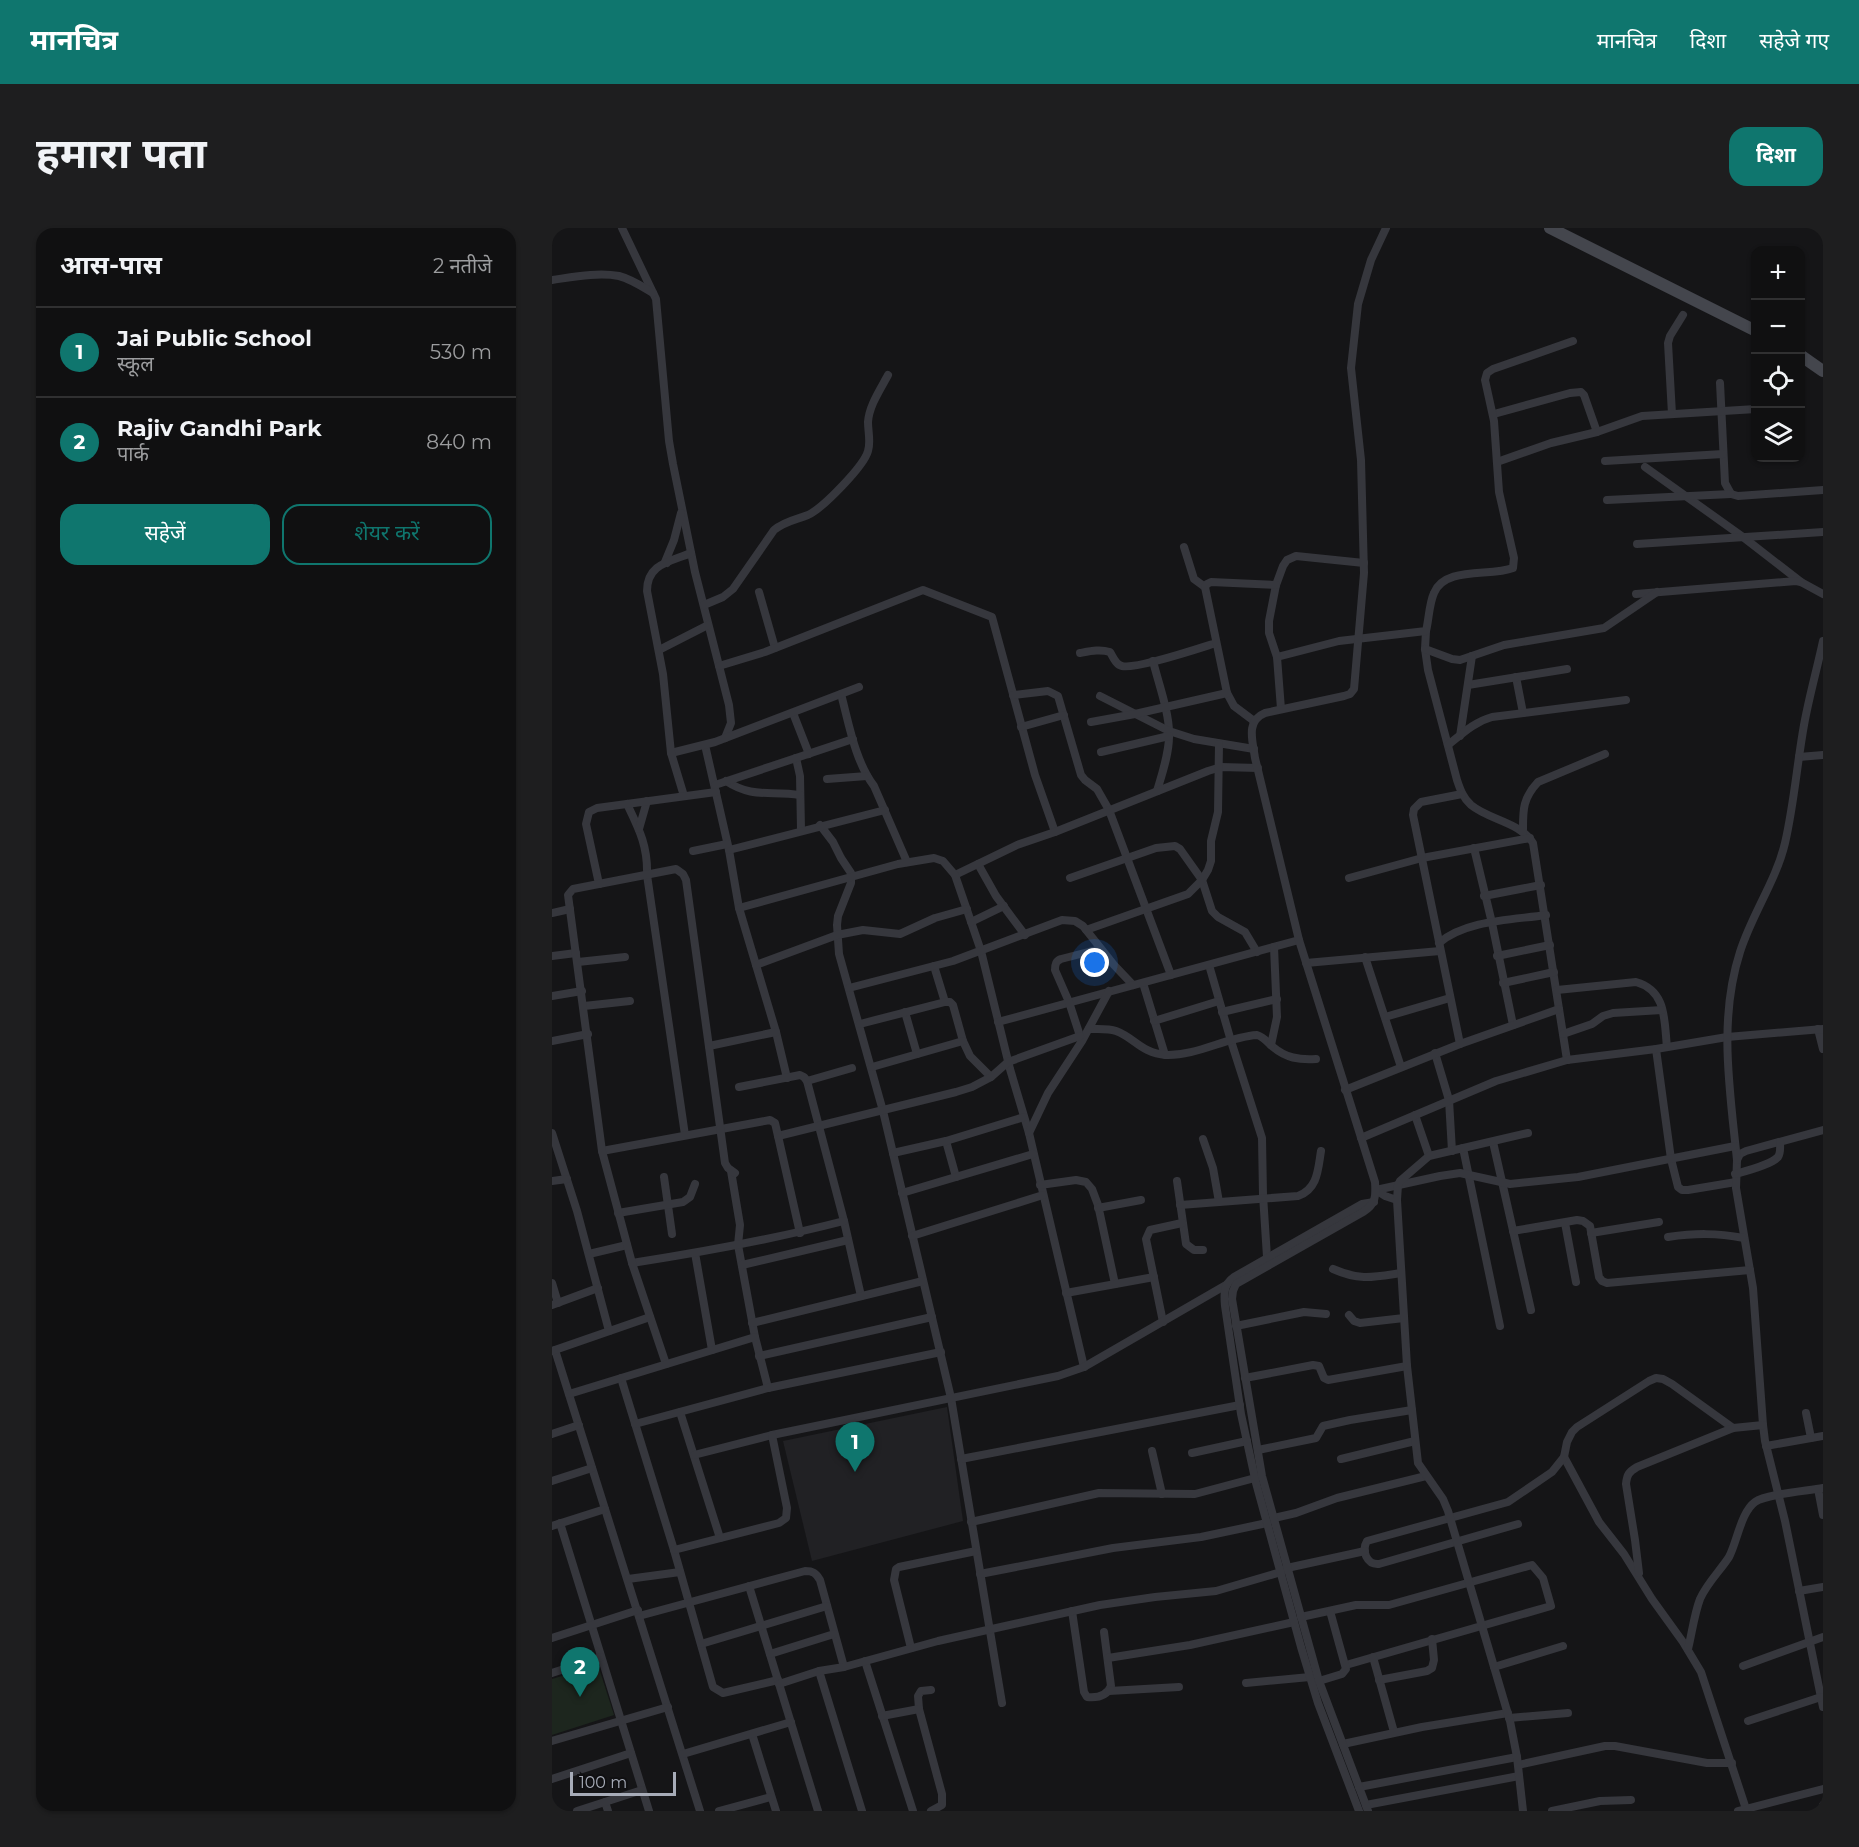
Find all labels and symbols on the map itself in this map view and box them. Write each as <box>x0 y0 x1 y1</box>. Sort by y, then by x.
your location <box>1080 948 1109 977</box>
pin: 1 <box>836 1422 874 1472</box>
pin: 2 <box>561 1648 600 1697</box>
scale bar <box>570 1769 676 1796</box>

